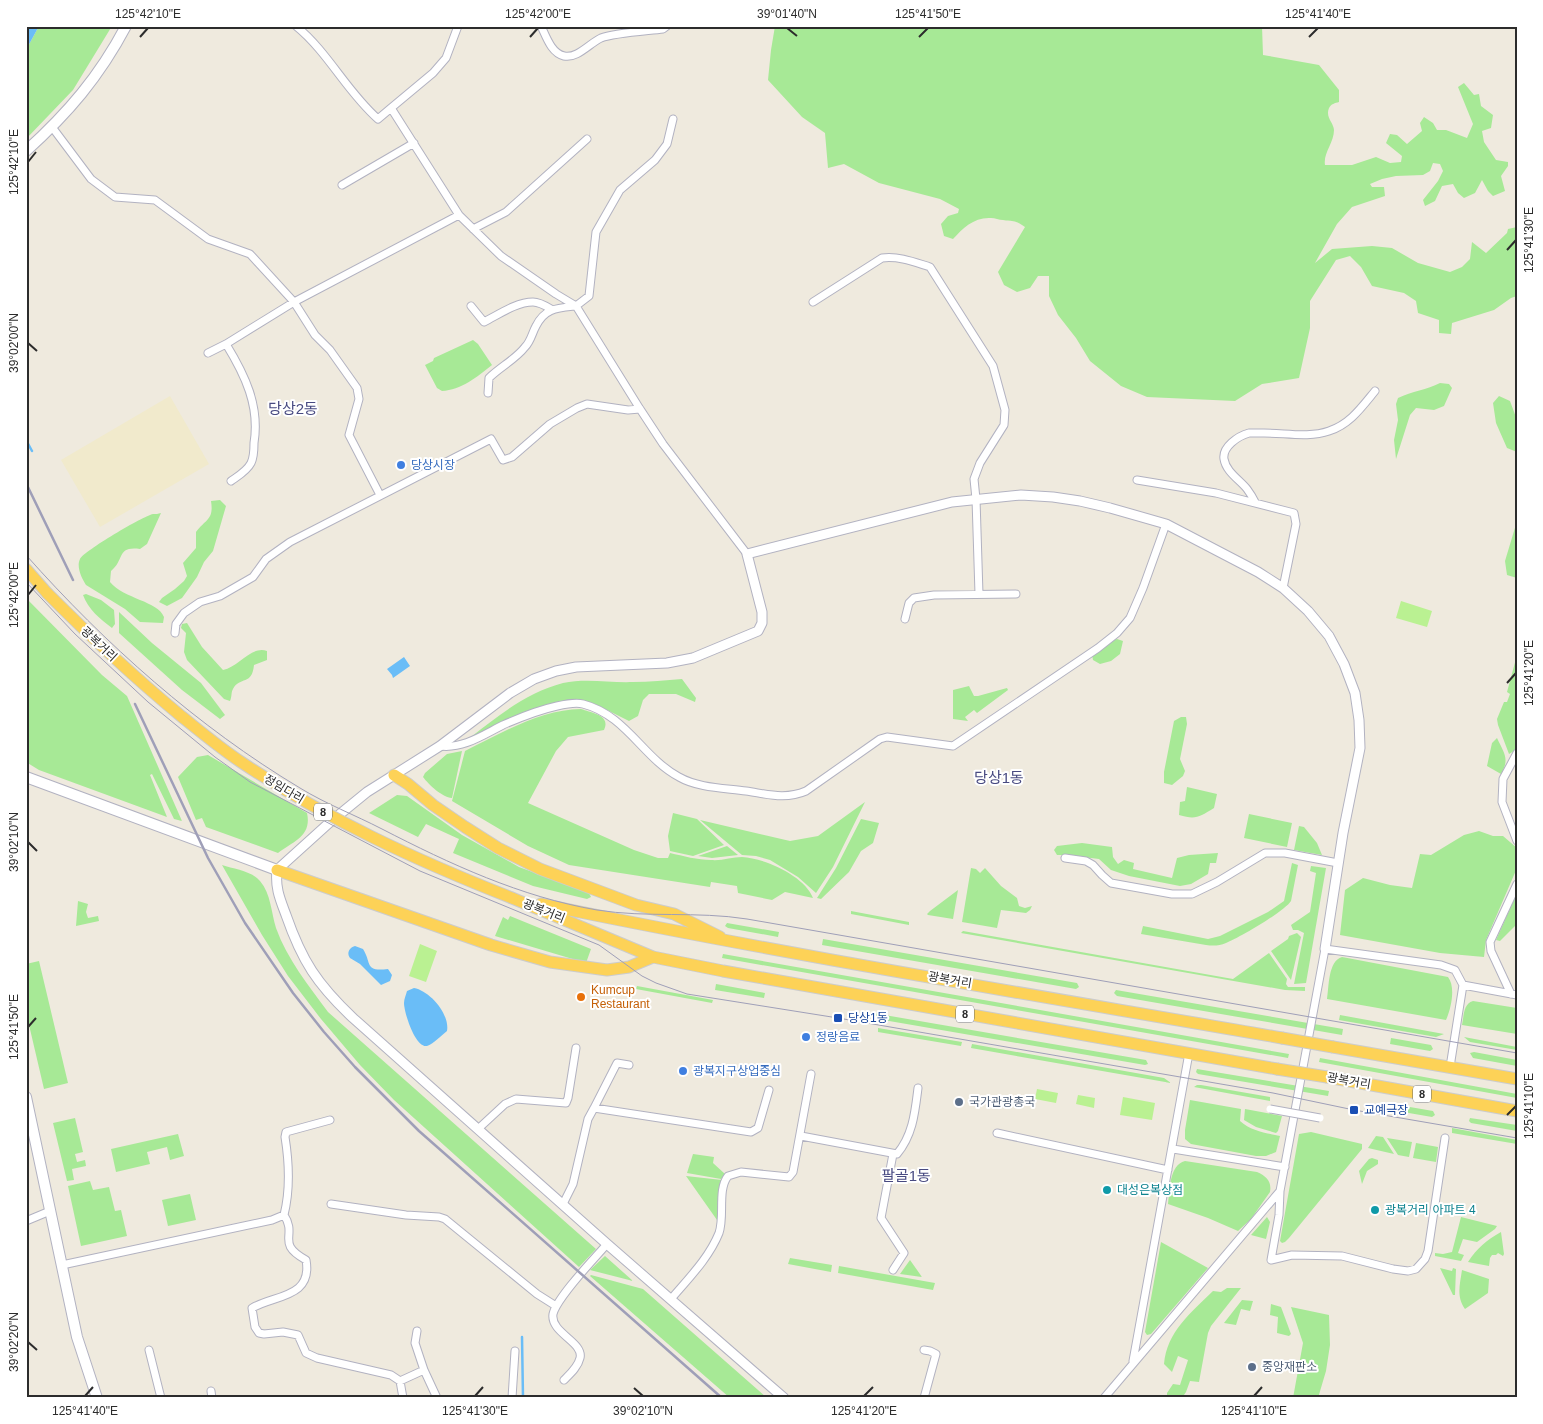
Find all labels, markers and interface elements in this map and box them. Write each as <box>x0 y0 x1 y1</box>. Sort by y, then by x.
text: 125°42'10"E <box>115 7 181 21</box>
text: 125°42'00"E <box>505 7 571 21</box>
text: 39°01'40"N <box>757 7 817 21</box>
text: 125°41'50"E <box>895 7 961 21</box>
text: 125°41'40"E <box>1285 7 1351 21</box>
text: 125°42'10"E <box>7 129 21 195</box>
text: 125°41'30"E <box>1522 207 1536 273</box>
text: 39°02'00"N <box>7 313 21 373</box>
district label: 당상2동 <box>268 400 318 417</box>
place label: 당상시장 <box>411 458 455 472</box>
marker: 당상시장 <box>395 459 407 471</box>
text: 125°42'00"E <box>7 562 21 628</box>
street label: 광복거리 <box>78 624 120 664</box>
text: 125°41'20"E <box>1522 640 1536 706</box>
district label: 당상1동 <box>974 769 1024 786</box>
street label: 정임다리 <box>261 772 307 806</box>
road number: 8 <box>314 804 332 820</box>
text: 39°02'10"N <box>7 812 21 872</box>
street label: 광복거리 <box>521 896 567 926</box>
street label: 광복거리 <box>927 969 973 991</box>
place label: Kumcup Restaurant <box>591 983 650 1011</box>
marker: Kumcup Restaurant <box>575 991 587 1003</box>
text: 125°41'50"E <box>7 994 21 1060</box>
road number: 8 <box>956 1006 974 1022</box>
place label: 당상1동 <box>848 1011 888 1025</box>
marker: 당상1동 <box>832 1012 844 1024</box>
place label: 정랑음료 <box>816 1030 860 1044</box>
marker: 정랑음료 <box>800 1031 812 1043</box>
place label: 광복지구상업중심 <box>693 1064 781 1078</box>
marker: 광복지구상업중심 <box>677 1065 689 1077</box>
street label: 광복거리 <box>1326 1070 1372 1092</box>
text: 125°41'10"E <box>1522 1073 1536 1139</box>
road number: 8 <box>1413 1086 1431 1102</box>
place label: 국가관광총국 <box>969 1095 1035 1109</box>
marker: 국가관광총국 <box>953 1096 965 1108</box>
place label: 교예극장 <box>1364 1103 1408 1117</box>
marker: 교예극장 <box>1348 1104 1360 1116</box>
district label: 팔골1동 <box>881 1167 931 1184</box>
place label: 대성은복상점 <box>1117 1183 1183 1197</box>
marker: 대성은복상점 <box>1101 1184 1113 1196</box>
place label: 광복거리 아파트 4 <box>1385 1203 1476 1217</box>
marker: 광복거리 아파트 4 <box>1369 1204 1381 1216</box>
text: 39°02'20"N <box>7 1312 21 1372</box>
place label: 중앙재판소 <box>1262 1360 1317 1374</box>
marker: 중앙재판소 <box>1246 1361 1258 1373</box>
text: 125°41'40"E <box>52 1404 118 1418</box>
text: 125°41'30"E <box>442 1404 508 1418</box>
text: 39°02'10"N <box>613 1404 673 1418</box>
text: 125°41'20"E <box>831 1404 897 1418</box>
text: 125°41'10"E <box>1221 1404 1287 1418</box>

